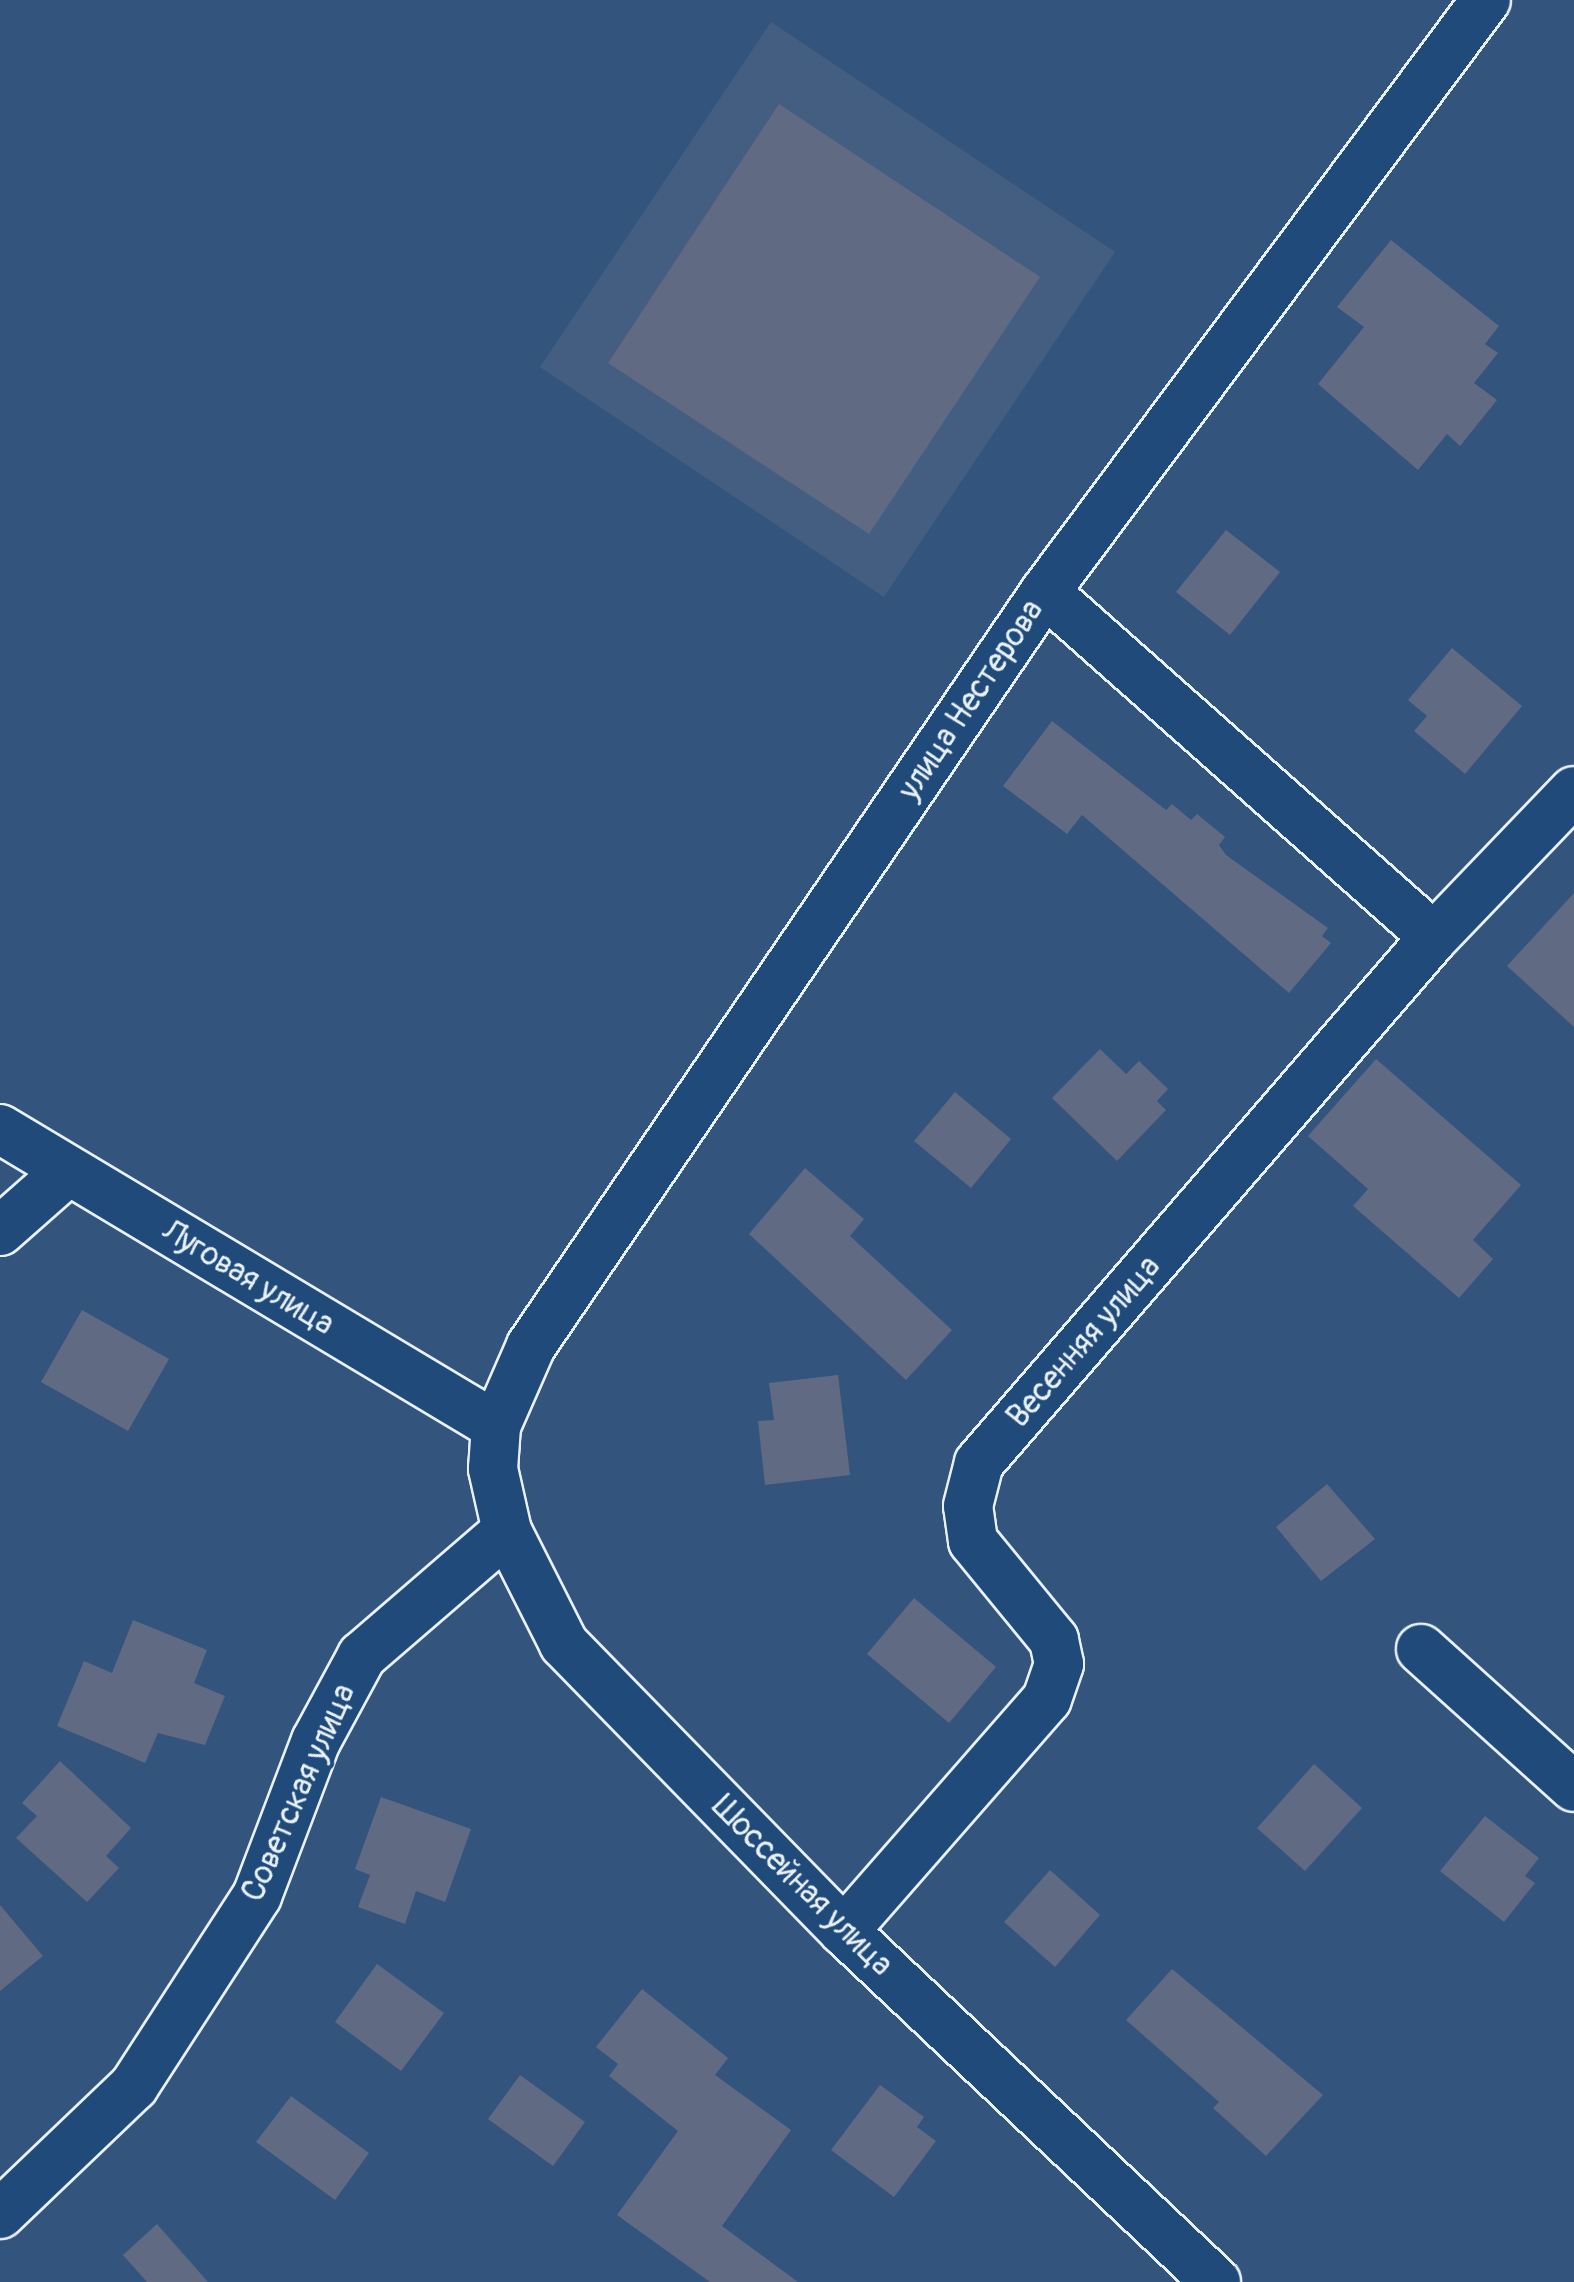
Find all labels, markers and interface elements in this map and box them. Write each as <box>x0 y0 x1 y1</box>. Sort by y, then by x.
street label: улица Нестерова <box>890 593 1052 807</box>
street label: Луговая улица <box>155 1212 341 1344</box>
street label: Весенняя улица <box>999 1248 1169 1436</box>
street label: Советская улица <box>234 1678 364 1908</box>
street label: Шоссейная улица <box>704 1788 900 1984</box>

